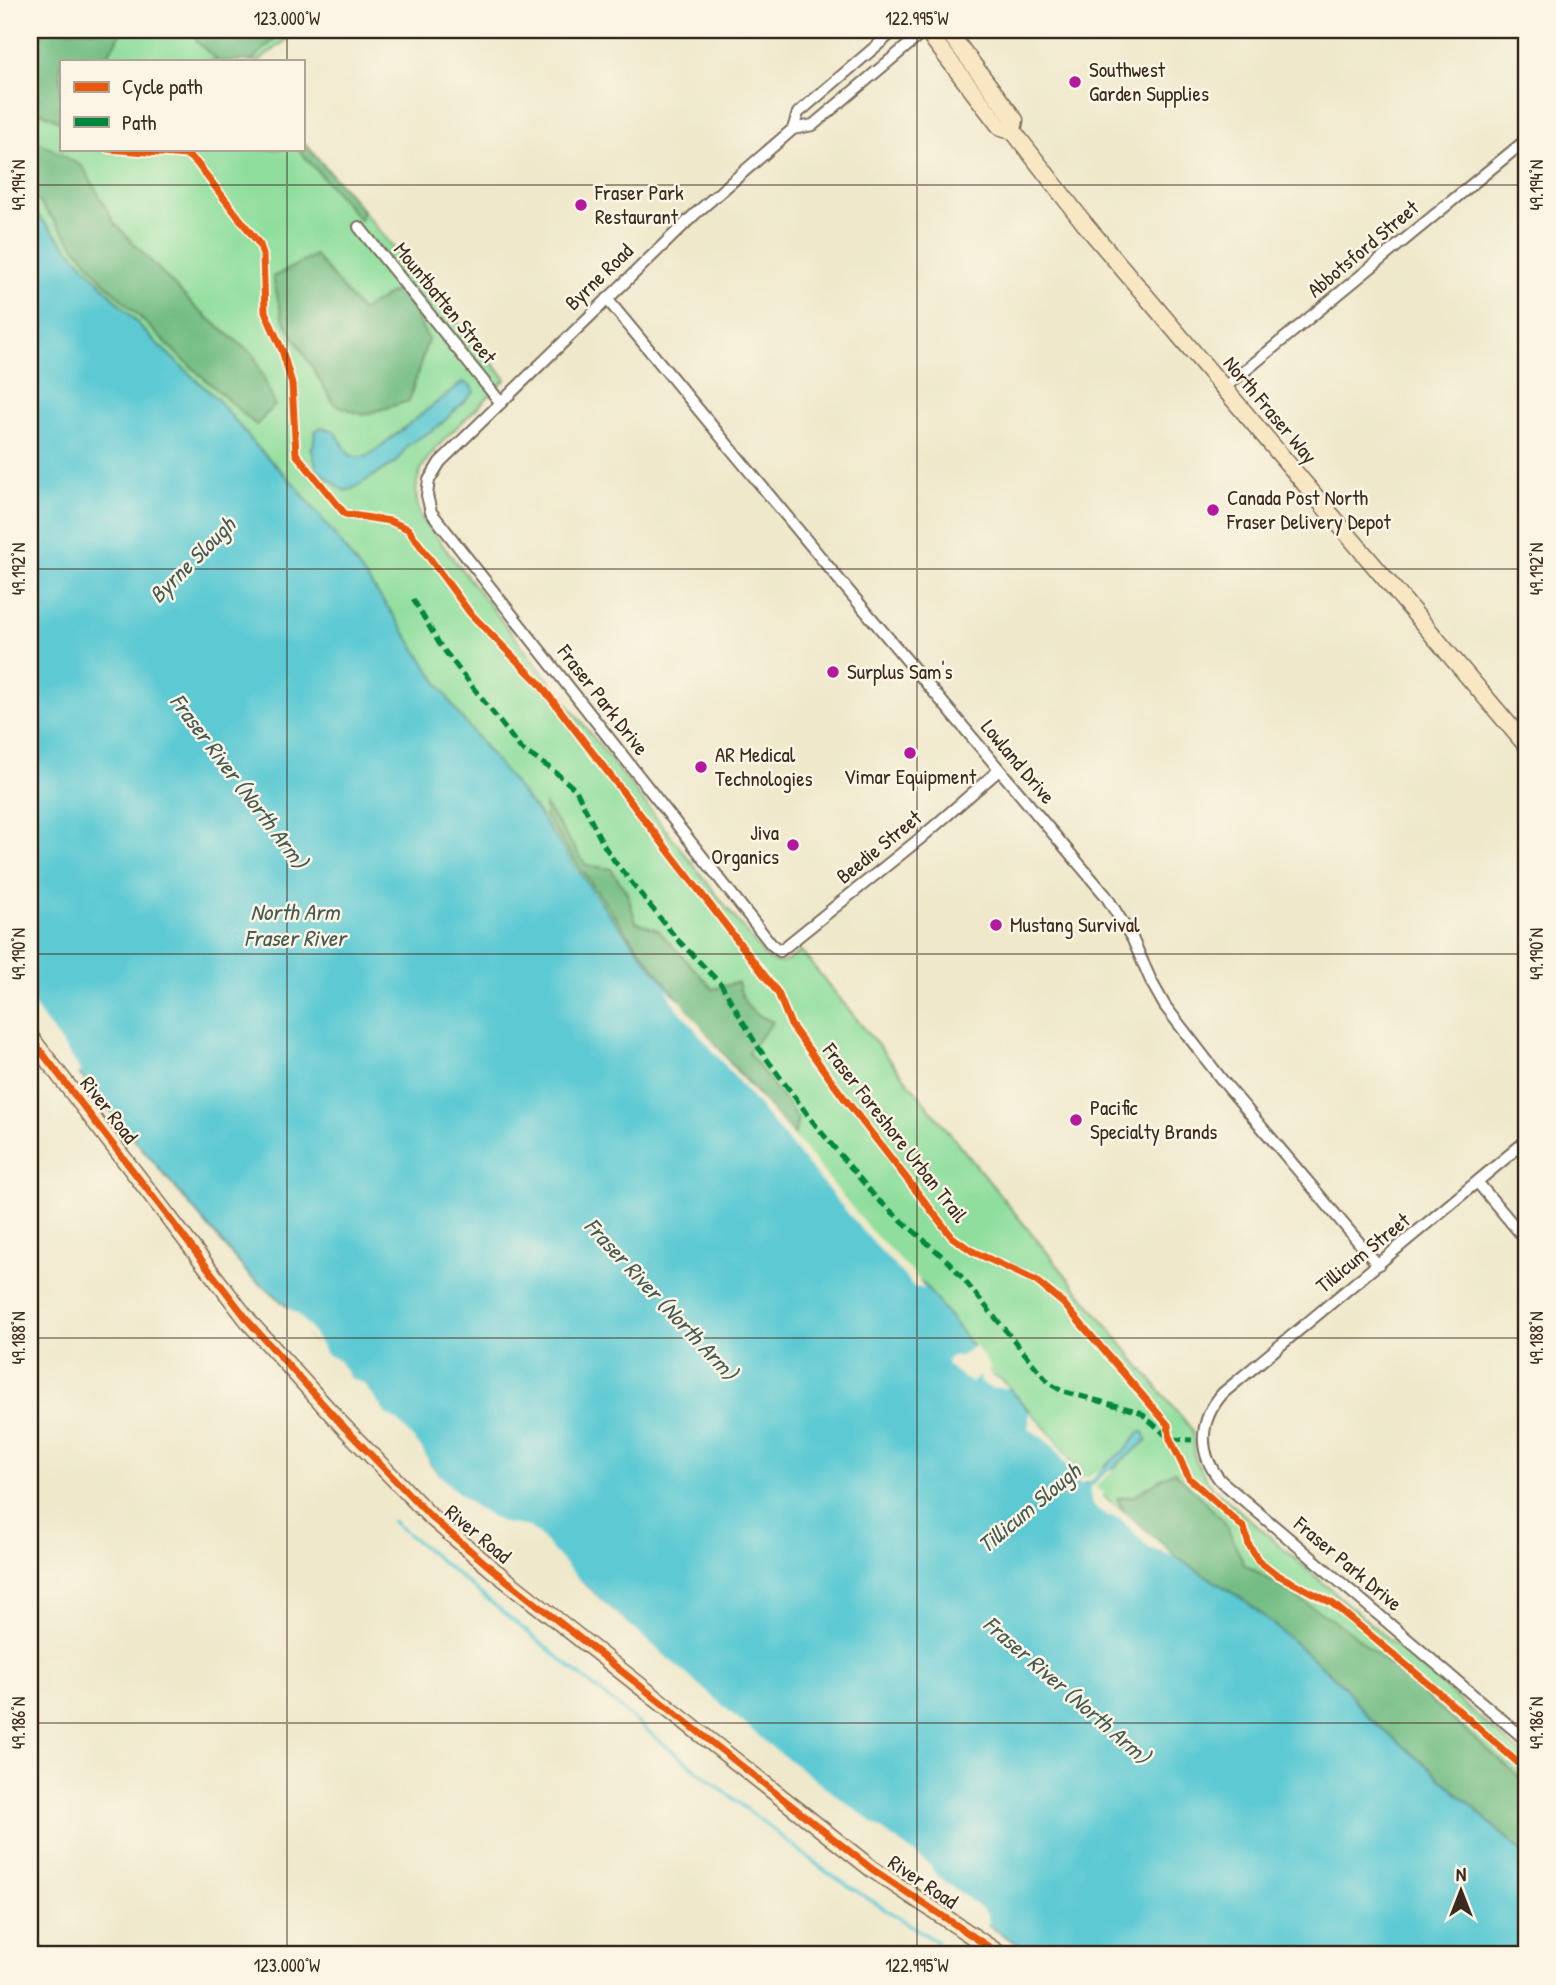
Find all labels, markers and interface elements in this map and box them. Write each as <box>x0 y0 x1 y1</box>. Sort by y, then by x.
text: 123.000°W <box>254 6 320 31</box>
text: 122.995°W <box>885 6 949 31</box>
place label: Southwest Garden Supplies <box>1089 55 1209 108</box>
legend <box>60 60 304 150</box>
text: Cycle path <box>122 72 203 101</box>
marker: Southwest Garden Supplies <box>1067 74 1083 90</box>
text: Path <box>122 108 157 137</box>
text: 49.194°N <box>6 160 31 210</box>
text: 49.194°N <box>1524 160 1549 210</box>
place label: Fraser Park Restaurant <box>594 178 684 231</box>
street label: Abbotsford Street <box>1301 193 1425 304</box>
marker: Fraser Park Restaurant <box>573 197 589 213</box>
street label: Mountbatten Street <box>387 236 504 370</box>
street label: Byrne Road <box>558 237 639 316</box>
street label: North Fraser Way <box>1217 350 1324 470</box>
place label: Canada Post North Fraser Delivery Depot <box>1226 483 1392 536</box>
marker: Canada Post North Fraser Delivery Depot <box>1205 502 1221 518</box>
water label: Byrne Slough <box>142 509 243 610</box>
text: 49.192°N <box>6 543 31 595</box>
text: 49.192°N <box>1524 543 1549 595</box>
street label: Fraser Park Drive <box>550 638 656 761</box>
place label: Surplus Sam's <box>847 657 953 686</box>
marker: Surplus Sam's <box>825 664 841 680</box>
water label: Fraser River (North Arm) <box>163 687 316 876</box>
street label: Lowland Drive <box>975 713 1062 810</box>
place label: AR Medical Technologies <box>715 740 813 793</box>
marker: Vimar Equipment <box>902 745 918 761</box>
marker: AR Medical Technologies <box>693 759 709 775</box>
place label: Vimar Equipment <box>844 762 977 791</box>
street label: Beedie Street <box>830 803 928 890</box>
place label: Jiva Organics <box>711 818 779 871</box>
marker: Jiva Organics <box>785 837 801 853</box>
water label: North Arm Fraser River <box>244 896 349 953</box>
place label: Mustang Survival <box>1010 910 1140 939</box>
marker: Mustang Survival <box>988 917 1004 933</box>
text: 49.190°N <box>6 928 31 980</box>
text: 49.190°N <box>1524 928 1549 980</box>
street label: Fraser Foreshore Urban Trail <box>816 1036 975 1229</box>
street label: River Road <box>74 1070 145 1149</box>
place label: Pacific Specialty Brands <box>1090 1093 1217 1146</box>
marker: Pacific Specialty Brands <box>1068 1112 1084 1128</box>
street label: Tillicum Street <box>1310 1205 1416 1299</box>
water label: Fraser River (North Arm) <box>578 1211 746 1388</box>
text: 49.188°N <box>6 1311 31 1365</box>
text: 49.188°N <box>1524 1311 1549 1365</box>
water label: Tillicum Slough <box>971 1455 1088 1560</box>
street label: River Road <box>439 1497 518 1570</box>
street label: Fraser Park Drive <box>1287 1509 1409 1617</box>
water label: Fraser River (North Arm) <box>977 1608 1159 1772</box>
text: 49.186°N <box>6 1697 31 1749</box>
text: 49.186°N <box>1524 1697 1549 1749</box>
street label: River Road <box>883 1848 964 1916</box>
north arrow <box>1426 1856 1496 1926</box>
text: N <box>1456 1861 1466 1887</box>
text: 123.000°W <box>254 1953 320 1978</box>
text: 122.995°W <box>885 1953 949 1978</box>

